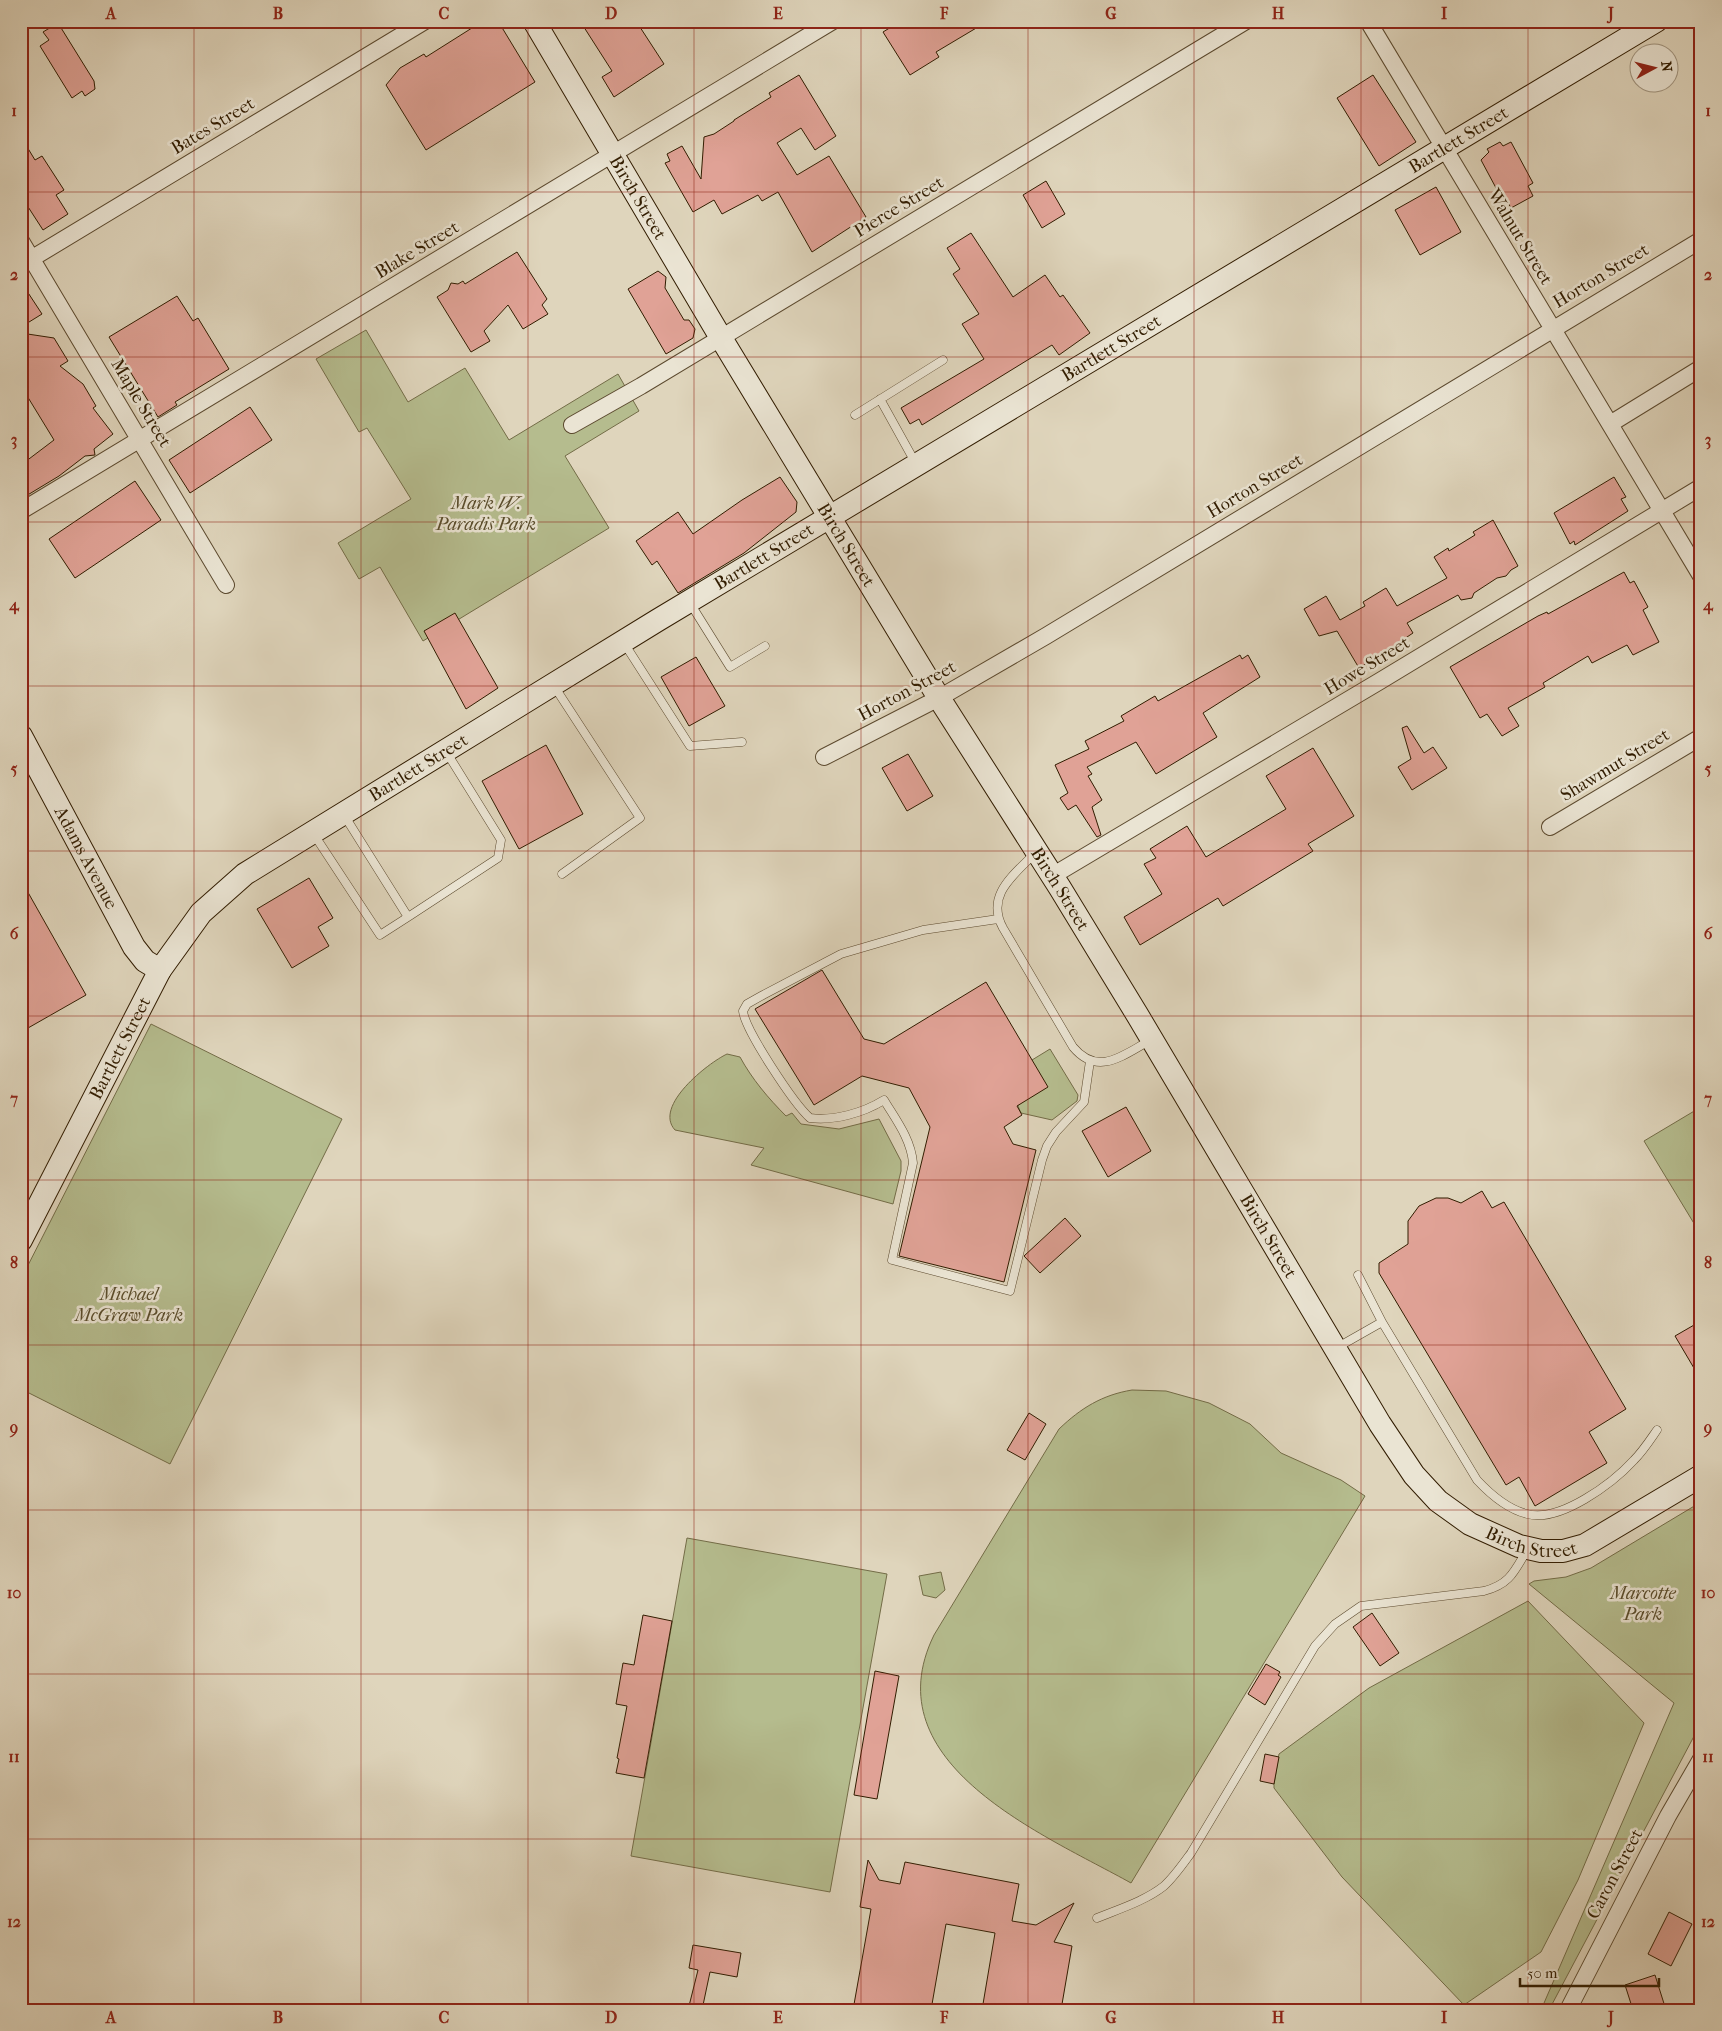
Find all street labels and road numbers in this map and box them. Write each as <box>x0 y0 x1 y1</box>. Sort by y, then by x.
street label: Bates Street <box>168 93 259 159</box>
street label: Bartlett Street <box>1405 101 1512 178</box>
street label: Birch Street <box>605 152 671 244</box>
street label: Pierce Street <box>850 172 948 242</box>
street label: Walnut Street <box>1483 184 1557 289</box>
street label: Blake Street <box>371 216 463 283</box>
street label: Horton Street <box>1549 239 1653 313</box>
street label: Bartlett Street <box>1058 310 1165 386</box>
street label: Maple Street <box>106 355 176 452</box>
street label: Horton Street <box>1203 449 1307 523</box>
street label: Birch Street <box>813 499 880 591</box>
street label: Bartlett Street <box>710 518 818 594</box>
street label: Howe Street <box>1320 632 1414 700</box>
street label: Horton Street <box>854 656 960 726</box>
street label: Shawmut Street <box>1557 724 1674 806</box>
street label: Bartlett Street <box>365 729 472 806</box>
street label: Adams Avenue <box>50 802 122 913</box>
street label: Birch Street <box>1026 843 1094 935</box>
street label: Bartlett Street <box>85 993 155 1103</box>
street label: Birch Street <box>1236 1190 1302 1282</box>
street label: Birch Street <box>1483 1522 1580 1562</box>
street label: Caron Street <box>1583 1825 1648 1923</box>

